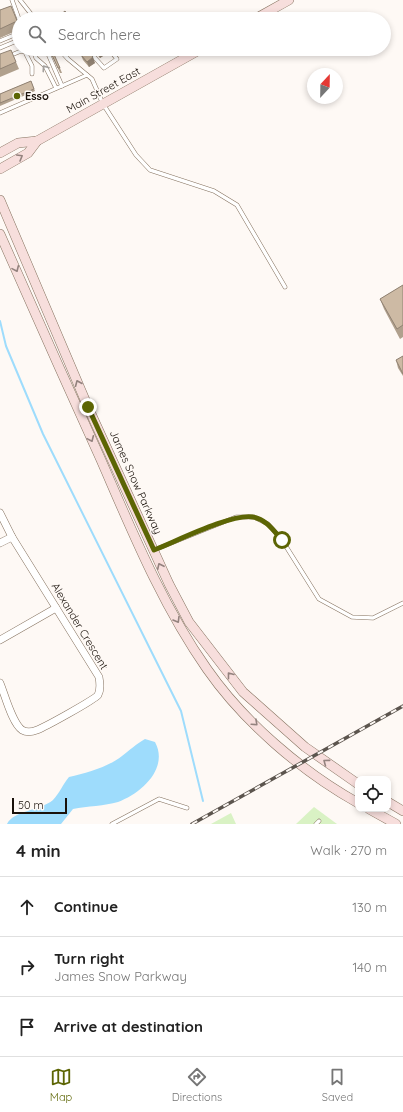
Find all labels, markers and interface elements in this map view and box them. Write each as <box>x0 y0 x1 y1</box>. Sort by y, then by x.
search box <box>12 12 391 56</box>
icon: search <box>26 23 48 45</box>
text: Search here <box>58 25 141 44</box>
street label: Main Street East <box>64 64 143 116</box>
one-way arrow <box>43 65 50 72</box>
north arrow <box>307 68 343 104</box>
place label: Esso <box>25 89 49 103</box>
marker: Esso <box>12 91 22 101</box>
one-way arrow <box>16 154 23 162</box>
one-way arrow <box>11 265 19 273</box>
one-way arrow <box>75 380 83 388</box>
route end <box>79 398 97 416</box>
street label: James Snow Parkway <box>107 428 165 536</box>
one-way arrow <box>86 435 94 443</box>
route start <box>273 531 291 549</box>
one-way arrow <box>157 562 165 569</box>
street label: Alexander Crescent <box>49 580 112 672</box>
one-way arrow <box>172 616 179 623</box>
one-way arrow <box>228 672 235 679</box>
one-way arrow <box>250 718 258 726</box>
one-way arrow <box>323 760 330 767</box>
map controls <box>355 776 391 812</box>
button: locate <box>355 776 391 812</box>
scale bar <box>12 796 67 815</box>
text: 50 m <box>18 798 44 812</box>
text: 4 min <box>16 840 61 861</box>
text: Walk · 270 m <box>310 842 387 858</box>
icon: ahead <box>16 896 38 918</box>
text: Continue <box>54 897 118 916</box>
text: 130 m <box>352 899 387 915</box>
text: Turn right <box>54 949 125 968</box>
icon: right <box>16 956 38 978</box>
text: 140 m <box>352 959 387 975</box>
text: James Snow Parkway <box>54 968 187 984</box>
icon: arrive <box>16 1016 38 1038</box>
text: Arrive at destination <box>54 1017 203 1036</box>
tab: Map <box>50 1066 72 1104</box>
tab: Directions <box>172 1066 222 1104</box>
tab: Saved <box>322 1066 353 1104</box>

